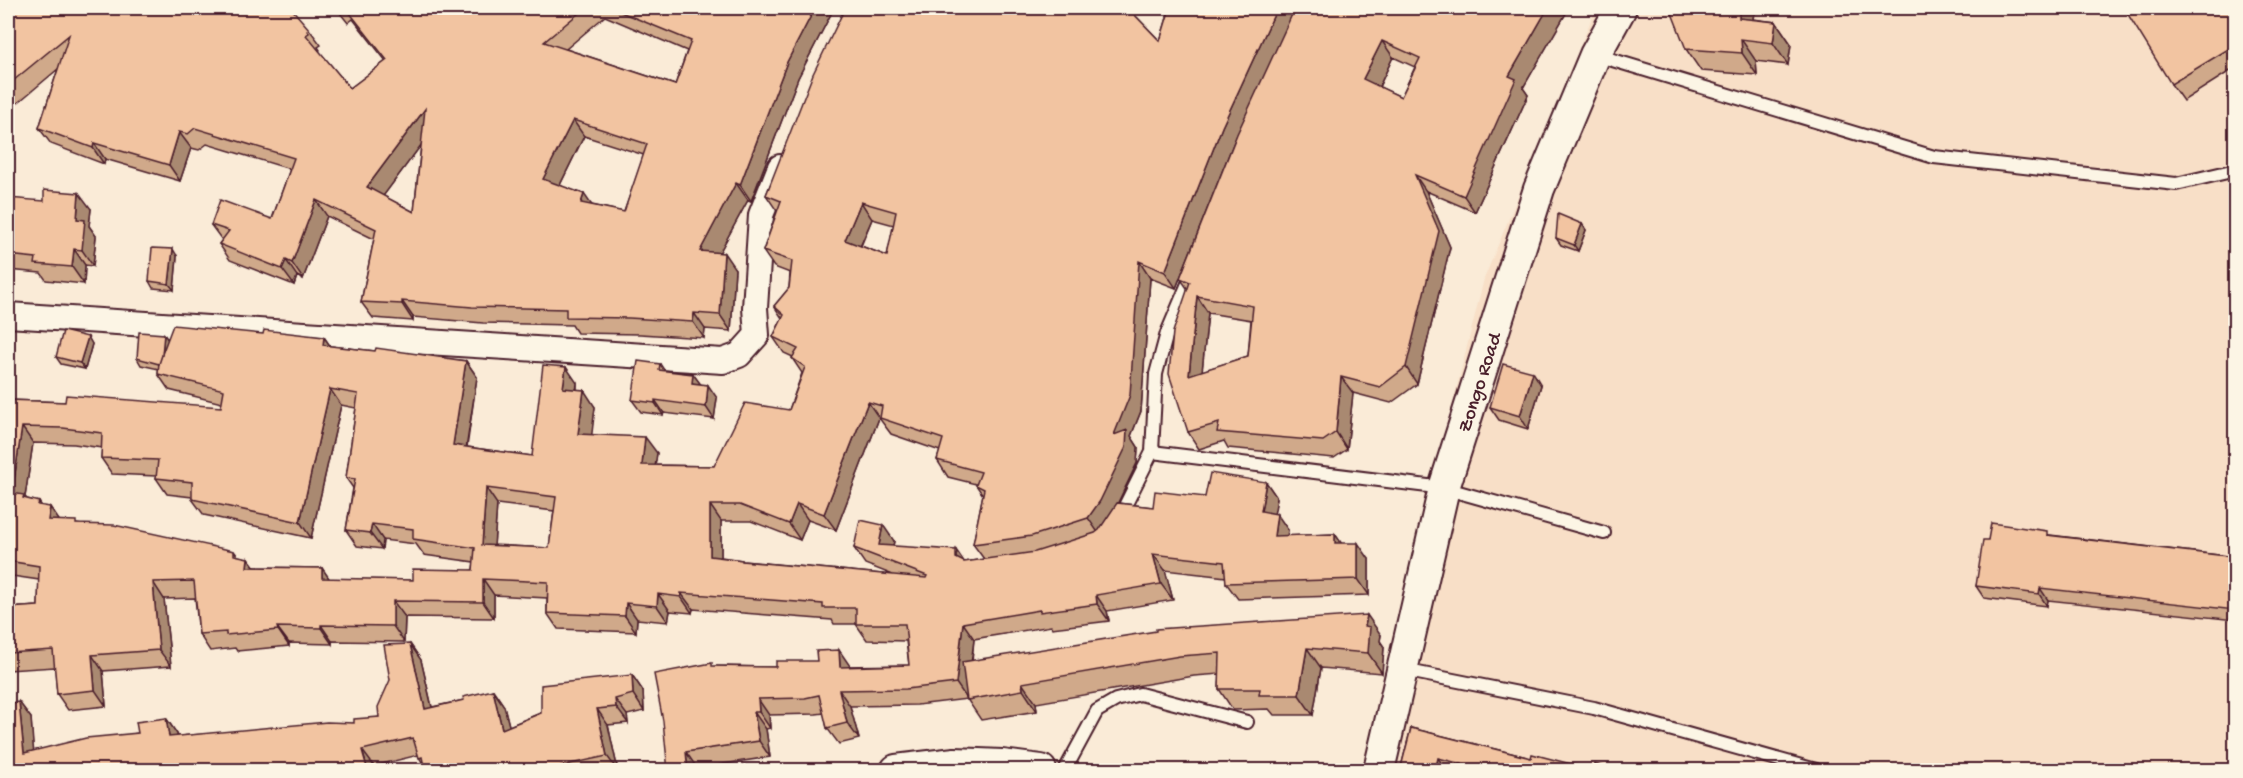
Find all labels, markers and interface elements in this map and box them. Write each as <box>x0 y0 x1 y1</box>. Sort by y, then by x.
street label: Zongo Road <box>1454 328 1509 436</box>

